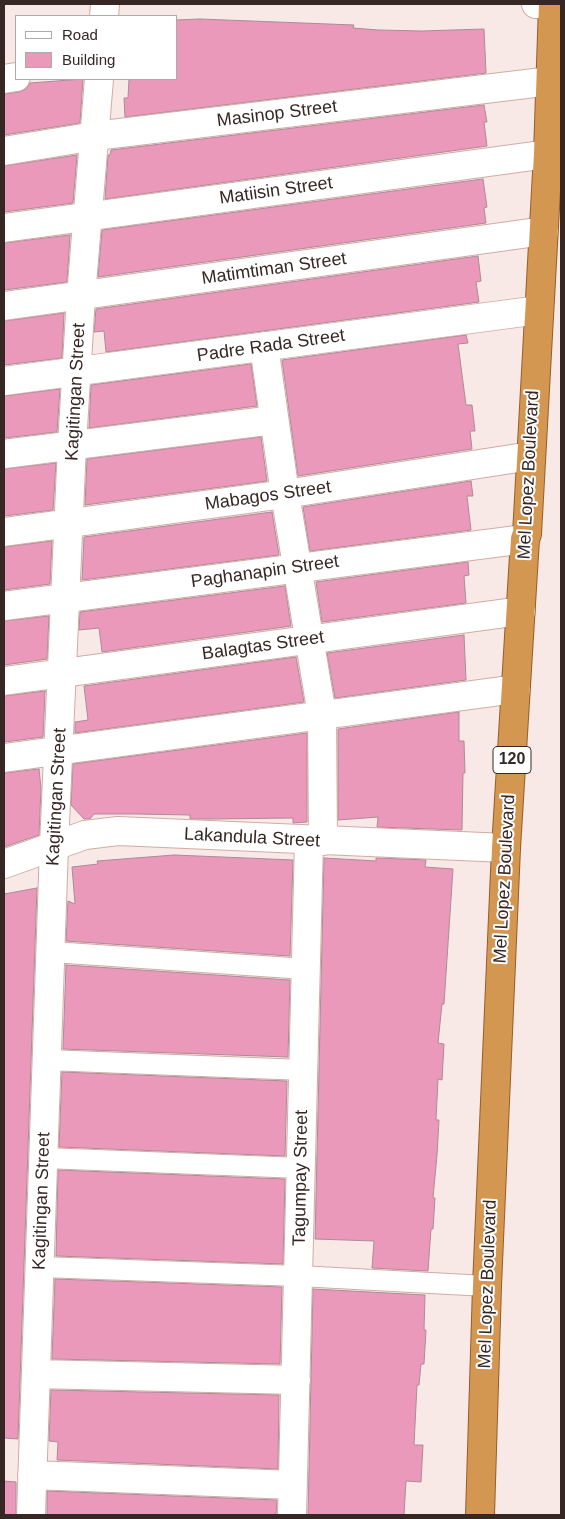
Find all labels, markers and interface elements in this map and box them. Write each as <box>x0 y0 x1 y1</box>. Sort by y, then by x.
legend <box>15 15 178 80</box>
text: Road <box>62 26 98 43</box>
text: Building <box>62 51 115 68</box>
street label: Masinop Street <box>216 96 338 132</box>
street label: Matiisin Street <box>218 172 334 210</box>
street label: Matimtiman Street <box>200 248 348 290</box>
street label: Kagitingan Street <box>62 322 90 462</box>
street label: Padre Rada Street <box>196 325 346 367</box>
street label: Mel Lopez Boulevard <box>514 390 544 560</box>
street label: Mabagos Street <box>204 476 332 516</box>
street label: Paghanapin Street <box>190 551 340 593</box>
street label: Balagtas Street <box>201 627 325 665</box>
street label: Kagitingan Street <box>43 727 71 867</box>
road number: 120 <box>493 746 531 774</box>
street label: Mel Lopez Boulevard <box>490 794 520 964</box>
street label: Lakandula Street <box>183 824 321 852</box>
street label: Tagumpay Street <box>289 1110 313 1246</box>
street label: Kagitingan Street <box>29 1132 55 1270</box>
street label: Mel Lopez Boulevard <box>474 1199 502 1369</box>

